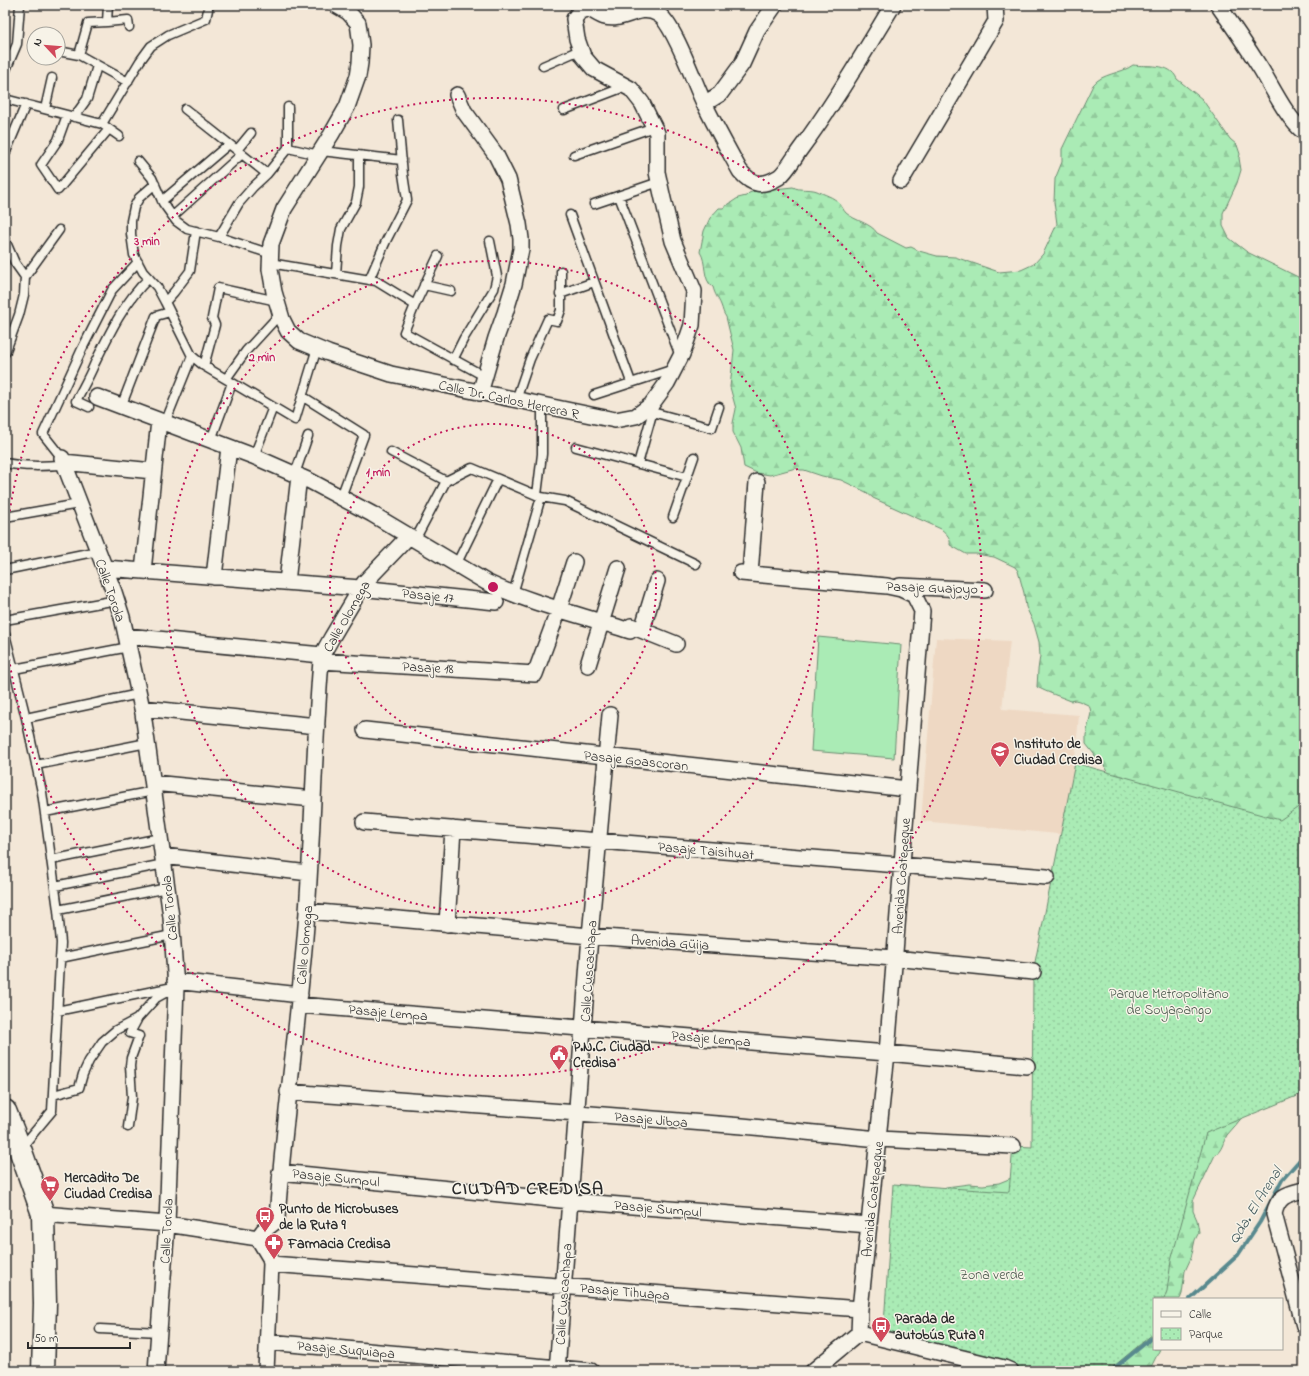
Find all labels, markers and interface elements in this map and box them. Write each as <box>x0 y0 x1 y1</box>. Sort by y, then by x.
north arrow <box>26 26 66 66</box>
text: N <box>29 35 47 49</box>
text: 3 min <box>133 233 160 251</box>
text: 2 min <box>248 349 275 367</box>
street label: Calle Dr. Carlos Herrera R <box>437 375 581 426</box>
text: 1 min <box>366 464 390 482</box>
street label: Calle Torola <box>89 556 130 625</box>
street label: Pasaje Guajoyo <box>886 576 978 602</box>
street label: Calle Olomega <box>318 577 377 657</box>
centre of rings <box>486 580 500 594</box>
street label: Pasaje 17 <box>401 583 455 610</box>
street label: Pasaje 18 <box>402 657 454 680</box>
place label: Instituto de Ciudad Credisa <box>1014 734 1103 771</box>
school or university icon: Instituto de Ciudad Credisa <box>989 740 1011 768</box>
street label: Pasaje Goascoran <box>582 746 689 777</box>
street label: Avenida Coatepeque <box>888 817 917 935</box>
street label: Pasaje Taisihuat <box>657 837 755 866</box>
street label: Calle Torola <box>157 874 184 942</box>
street label: Calle Olomega <box>292 905 320 986</box>
street label: Calle Cuscachapa <box>575 920 604 1023</box>
street label: Avenida Güija <box>630 930 710 957</box>
park label: Parque Metropolitano de Soyapango <box>1109 984 1229 1022</box>
street label: Pasaje Lempa <box>347 1000 428 1027</box>
street label: Pasaje Lempa <box>670 1026 751 1053</box>
place label: P.N.C. Ciudad Credisa <box>573 1037 651 1074</box>
public building icon: P.N.C. Ciudad Credisa <box>548 1043 570 1071</box>
street label: Pasaje Jiboa <box>613 1107 688 1134</box>
street label: Avenida Coatepeque <box>857 1139 890 1258</box>
water label: Qda. El Arenal <box>1223 1161 1290 1248</box>
street label: Pasaje Sumpul <box>291 1163 381 1194</box>
place label: Mercadito De Ciudad Credisa <box>64 1168 153 1205</box>
supermarket icon: Mercadito De Ciudad Credisa <box>39 1174 61 1202</box>
district label: CIUDAD CREDISA <box>452 1177 604 1203</box>
street label: Pasaje Sumpul <box>613 1195 703 1224</box>
street label: Calle Torola <box>155 1198 180 1264</box>
place label: Punto de Microbuses de la Ruta 9 <box>279 1199 399 1236</box>
bus stop icon: Punto de Microbuses de la Ruta 9 <box>254 1205 276 1233</box>
pharmacy icon: Farmacia Credisa <box>263 1232 285 1260</box>
place label: Farmacia Credisa <box>287 1234 391 1255</box>
street label: Calle Cuscachapa <box>550 1243 579 1346</box>
park label: Zona verde <box>960 1265 1025 1286</box>
street label: Pasaje Tihuapa <box>579 1278 671 1307</box>
legend <box>1153 1298 1283 1350</box>
text: Calle <box>1189 1306 1212 1324</box>
place label: Parada de autobús Ruta 9 <box>895 1309 985 1346</box>
bus stop icon: Parada de autobús Ruta 9 <box>870 1315 892 1343</box>
scale bar <box>28 1324 130 1350</box>
text: Parque <box>1189 1326 1223 1344</box>
text: 50 m <box>34 1330 58 1348</box>
street label: Pasaje Suquiapa <box>296 1336 396 1365</box>

